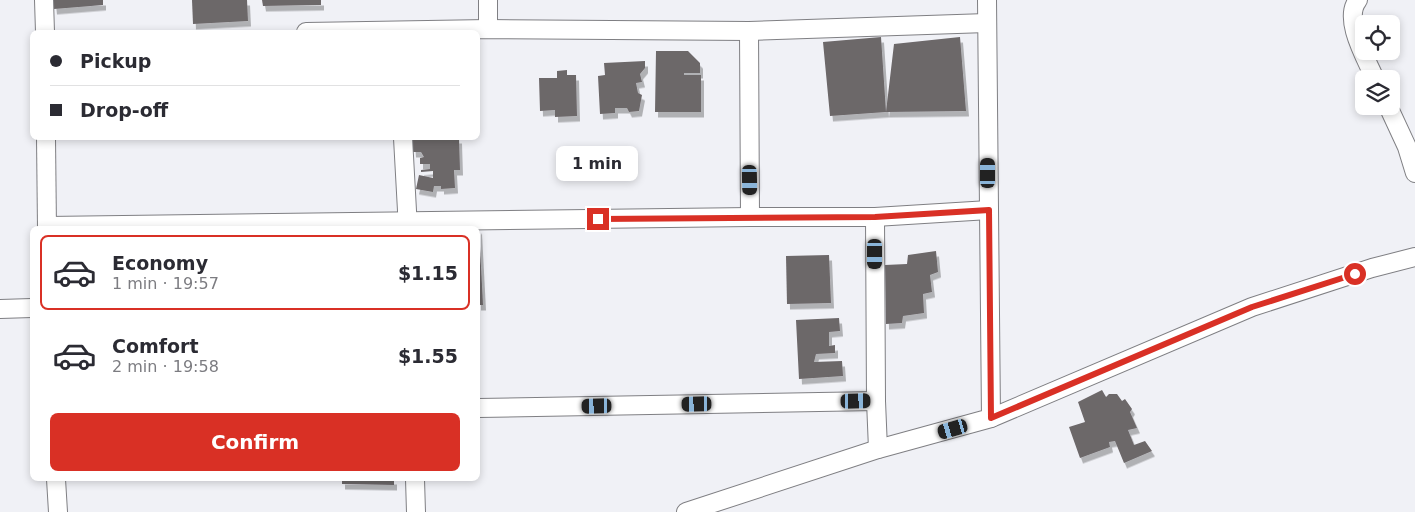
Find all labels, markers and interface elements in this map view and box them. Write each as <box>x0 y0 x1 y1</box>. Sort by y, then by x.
map controls <box>1355 15 1400 115</box>
button: locate <box>1355 15 1400 60</box>
text: Pickup <box>80 50 151 72</box>
button: layers <box>1355 70 1400 115</box>
text: Drop-off <box>80 99 168 121</box>
callout: 1 min <box>557 146 639 182</box>
text: 1 min <box>572 154 622 173</box>
car <box>980 158 995 188</box>
car <box>742 165 757 195</box>
route end <box>587 208 609 230</box>
car <box>867 239 882 269</box>
icon: car <box>52 250 97 295</box>
text: Economy <box>112 252 208 274</box>
text: $1.15 <box>398 262 458 284</box>
route start <box>1344 263 1366 285</box>
text: 1 min · 19:57 <box>112 274 219 293</box>
icon: car <box>52 333 97 378</box>
text: Comfort <box>112 335 199 357</box>
text: $1.55 <box>398 345 458 367</box>
text: 2 min · 19:58 <box>112 357 219 376</box>
car <box>840 393 871 409</box>
car <box>681 396 712 412</box>
car <box>581 398 612 414</box>
button: Confirm <box>50 413 460 471</box>
car <box>936 418 969 440</box>

